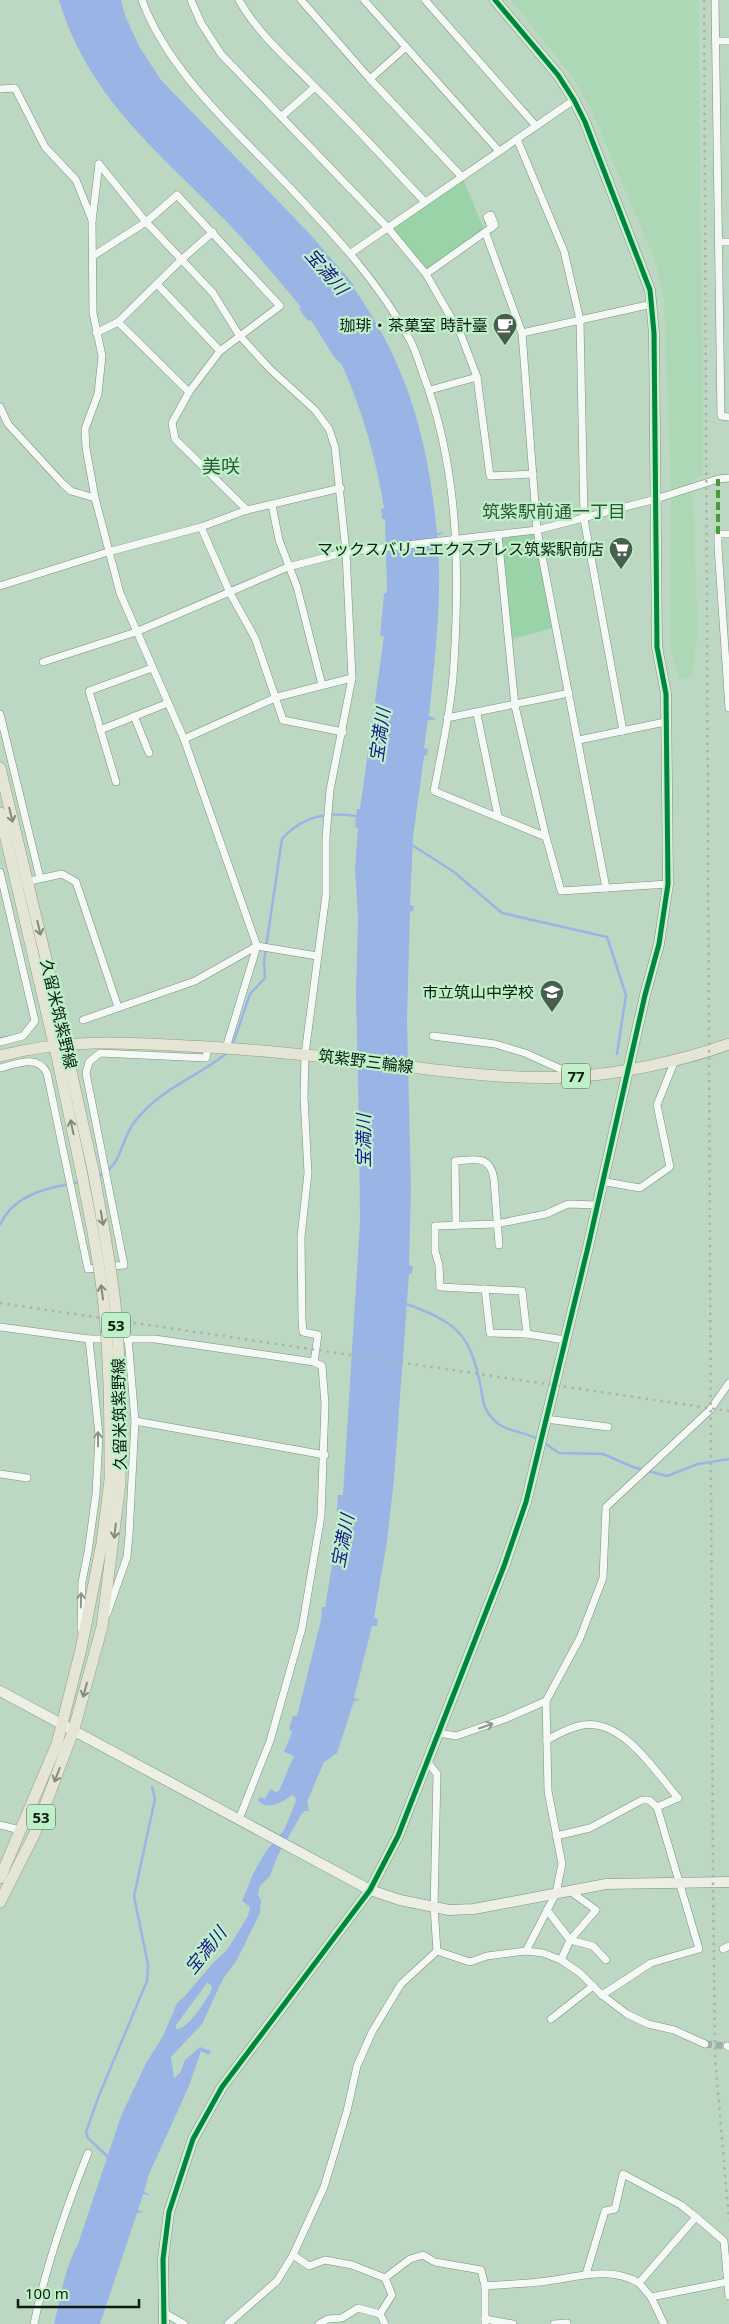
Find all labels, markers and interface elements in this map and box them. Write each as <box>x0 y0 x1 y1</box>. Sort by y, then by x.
water label: 宝満川 <box>300 243 355 301</box>
cafe icon: 珈琲・茶菓室 時計臺 <box>492 312 518 346</box>
place label: 珈琲・茶菓室 時計臺 <box>340 314 488 336</box>
district label: 美咲 <box>202 453 240 479</box>
district label: 筑紫駅前通一丁目 <box>482 499 626 523</box>
supermarket icon: マックスバリュエクスプレス筑紫駅前店 <box>608 536 634 570</box>
place label: マックスバリュエクスプレス筑紫駅前店 <box>317 538 604 560</box>
water label: 宝満川 <box>363 705 395 763</box>
one-way arrow <box>7 807 16 823</box>
one-way arrow <box>35 920 44 936</box>
street label: 久留米筑紫野線 <box>36 957 82 1071</box>
school or university icon: 市立筑山中学校 <box>539 979 565 1013</box>
place label: 市立筑山中学校 <box>422 981 534 1003</box>
street label: 筑紫野三輪線 <box>317 1044 415 1078</box>
road number: 77 <box>562 1064 590 1088</box>
water label: 宝満川 <box>351 1112 375 1168</box>
one-way arrow <box>67 1119 76 1135</box>
one-way arrow <box>97 1209 107 1225</box>
one-way arrow <box>97 1284 107 1300</box>
road number: 53 <box>102 1312 130 1338</box>
street label: 久留米筑紫野線 <box>107 1358 131 1470</box>
one-way arrow <box>93 1431 103 1448</box>
water label: 宝満川 <box>325 1510 359 1570</box>
one-way arrow <box>110 1523 120 1539</box>
one-way arrow <box>76 1593 86 1609</box>
one-way arrow <box>79 1682 89 1698</box>
one-way arrow <box>477 1720 493 1730</box>
one-way arrow <box>52 1767 61 1782</box>
road number: 53 <box>27 1804 55 1830</box>
water label: 宝満川 <box>179 1920 233 1979</box>
scale bar <box>18 2276 139 2308</box>
text: 100 m <box>25 2283 69 2303</box>

